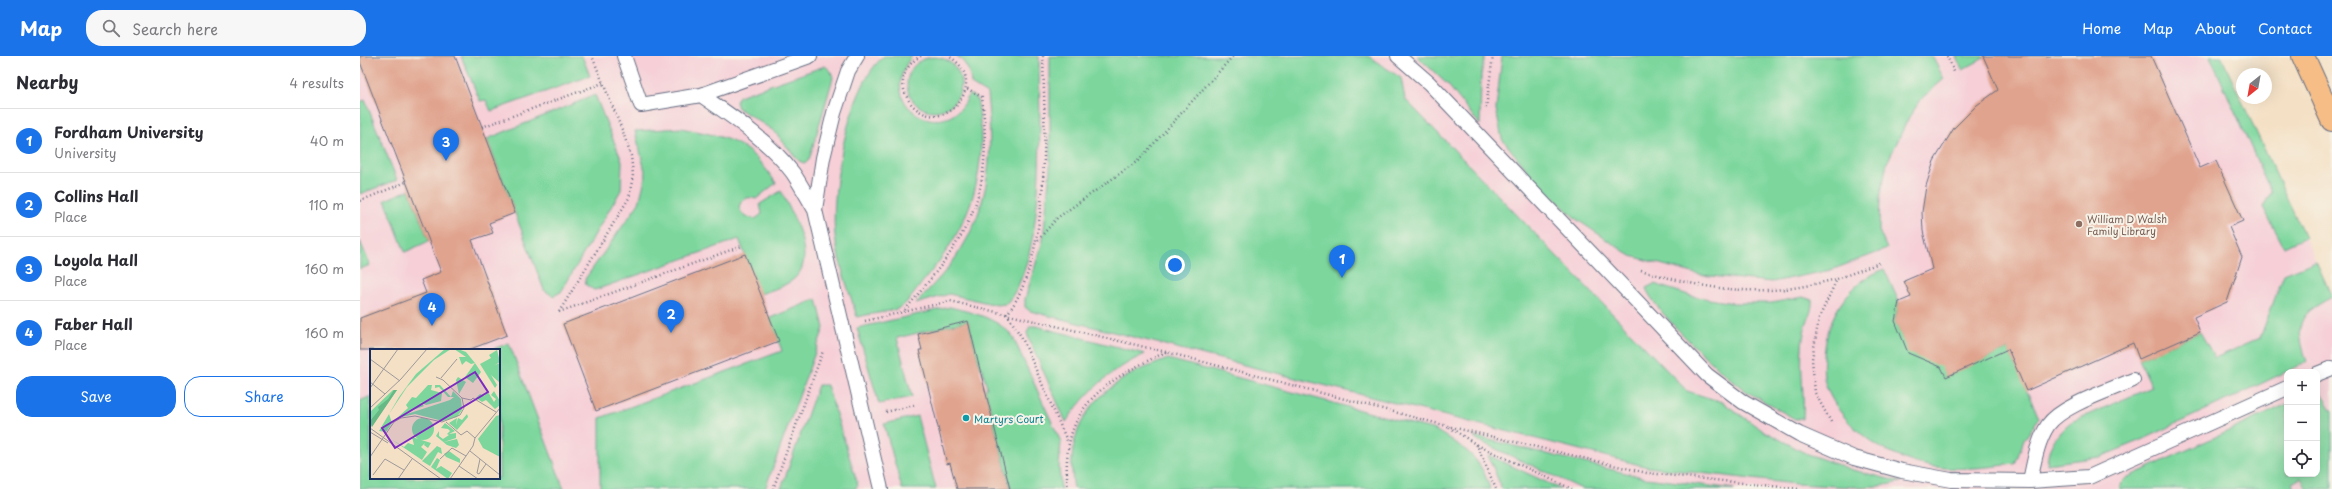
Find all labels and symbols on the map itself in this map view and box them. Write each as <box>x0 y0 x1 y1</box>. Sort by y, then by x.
north arrow <box>2236 68 2272 104</box>
pin: 3 <box>433 128 459 161</box>
place label: William D Walsh Family Library <box>2087 211 2167 238</box>
marker: William D Walsh Family Library <box>2074 219 2084 229</box>
pin: 1 <box>1329 245 1355 278</box>
your location <box>1165 255 1185 275</box>
pin: 4 <box>419 293 445 326</box>
pin: 2 <box>658 300 684 333</box>
inset map <box>370 349 500 479</box>
place label: Martyrs Court <box>974 411 1044 426</box>
marker: Martyrs Court <box>961 413 971 423</box>

